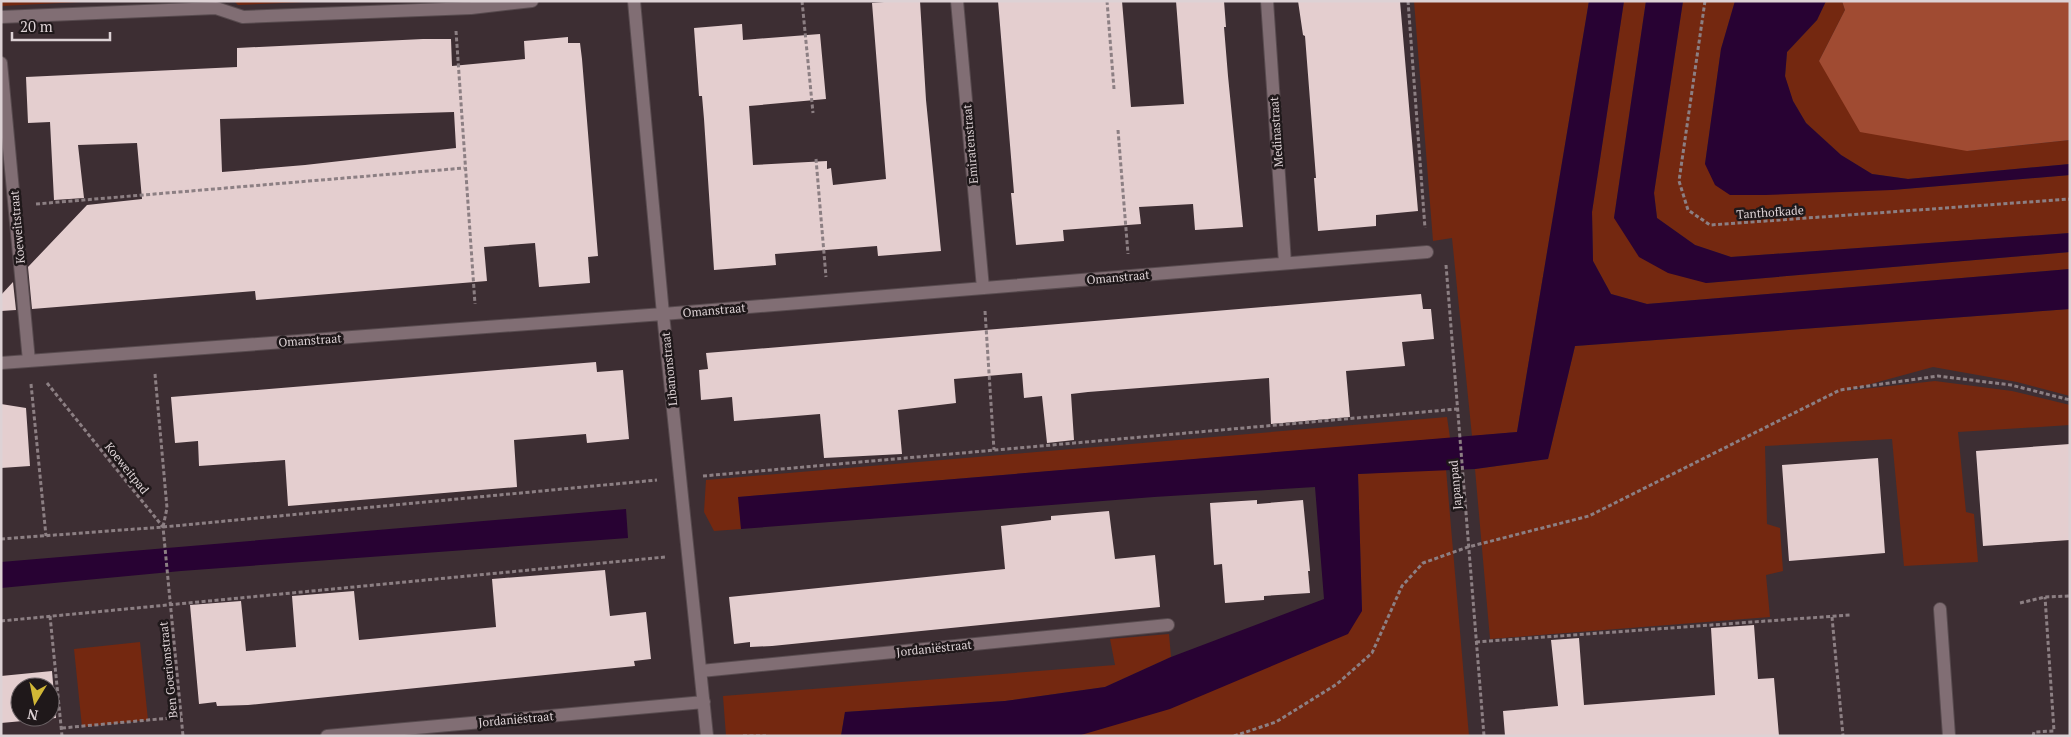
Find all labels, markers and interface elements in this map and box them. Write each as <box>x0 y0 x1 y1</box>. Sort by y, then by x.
scale bar <box>12 10 110 42</box>
text: 20 m <box>20 16 53 36</box>
street label: Medinastraat <box>1266 96 1286 168</box>
street label: Emiratenstraat <box>959 103 981 185</box>
street label: Koeweitstraat <box>6 189 28 264</box>
street label: Tanthofkade <box>1736 202 1804 222</box>
street label: Omanstraat <box>1086 267 1151 287</box>
street label: Omanstraat <box>682 300 747 320</box>
street label: Omanstraat <box>278 330 343 350</box>
street label: Libanonstraat <box>658 331 680 407</box>
street label: Koeweitpad <box>102 439 153 497</box>
street label: Japanpad <box>1445 459 1465 510</box>
street label: Ben Goerionstraat <box>155 620 181 719</box>
street label: Jordaniëstraat <box>896 637 973 659</box>
north arrow <box>10 677 60 727</box>
text: N <box>25 705 40 726</box>
street label: Jordaniëstraat <box>478 708 555 730</box>

